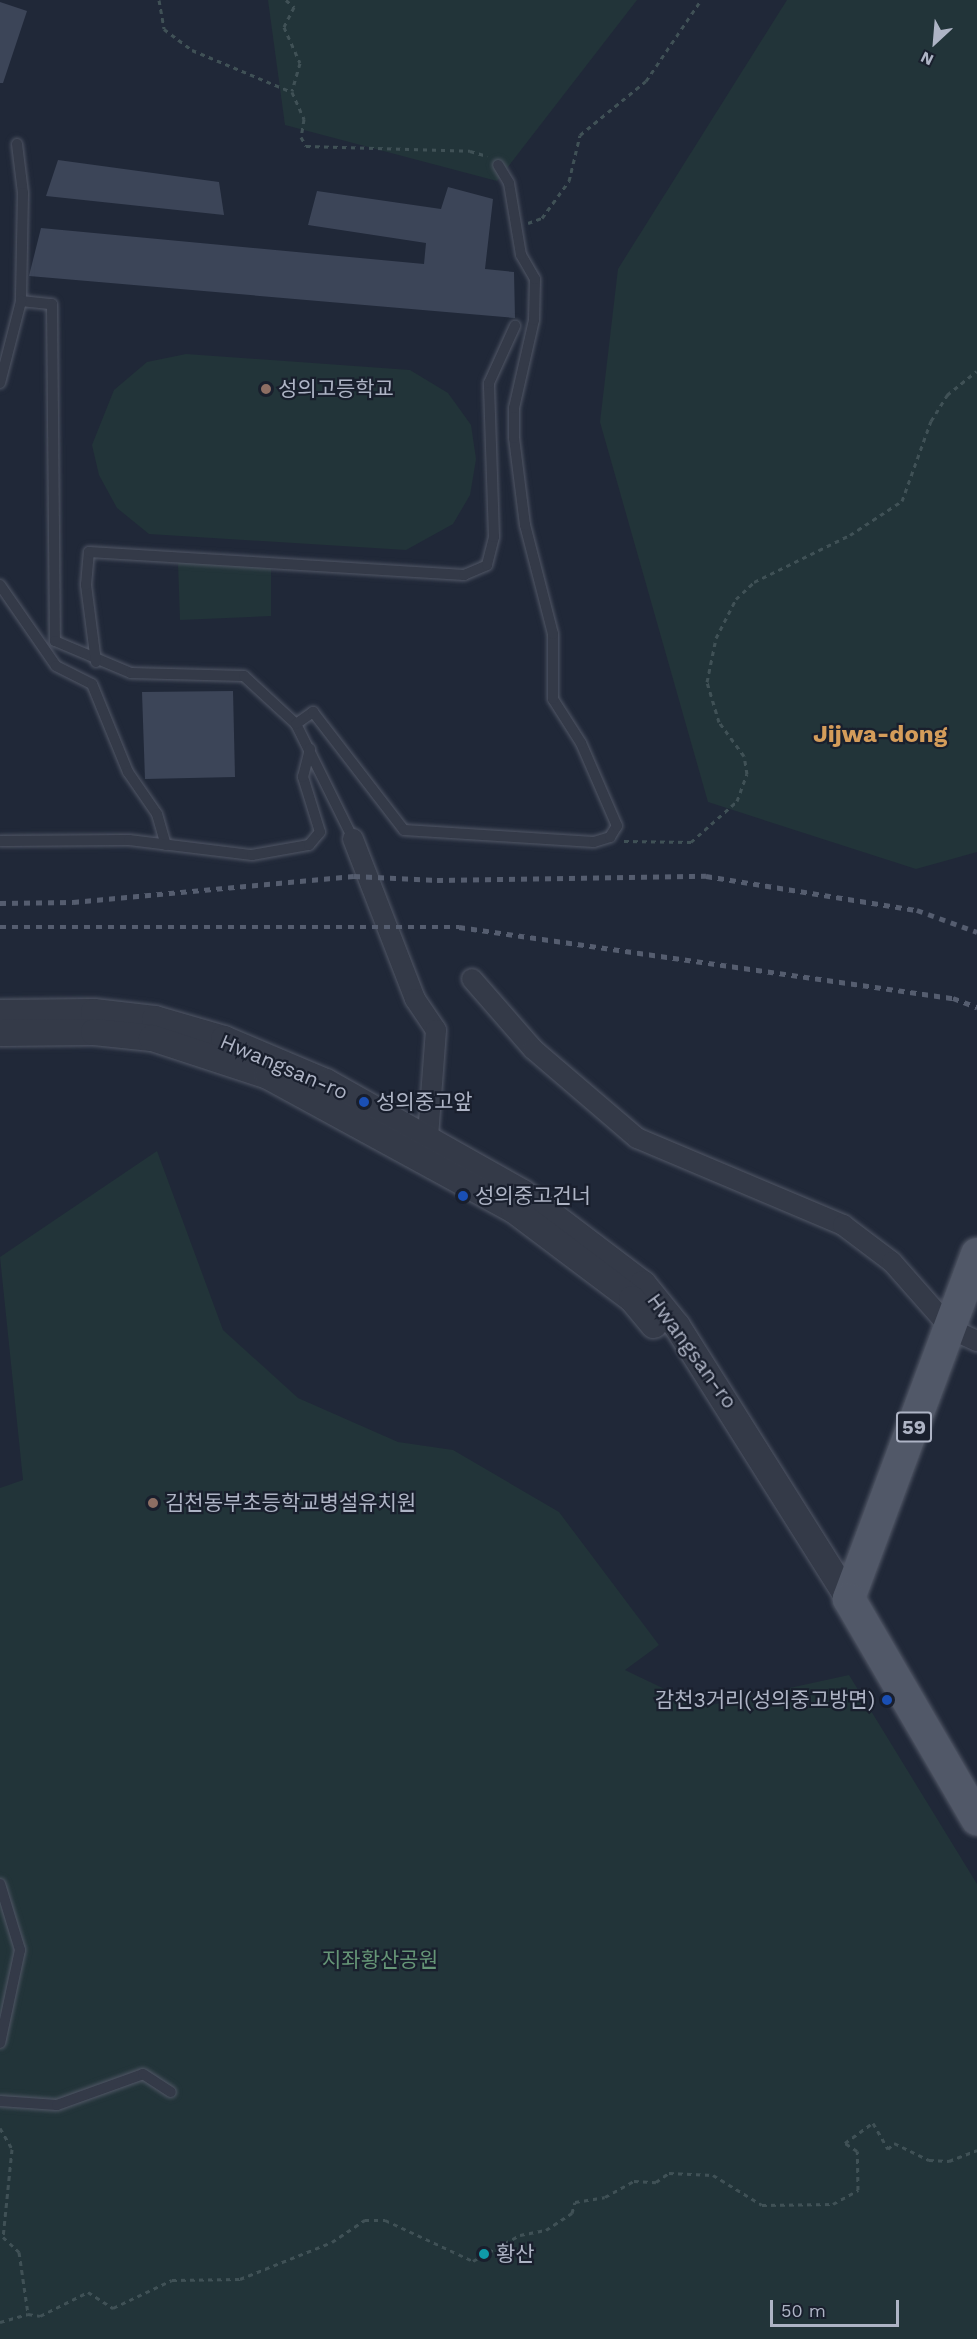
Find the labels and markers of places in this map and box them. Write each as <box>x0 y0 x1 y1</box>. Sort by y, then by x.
place label: 성의고등학교 <box>278 376 394 402</box>
marker: 성의고등학교 <box>259 382 273 396</box>
place label: 성의중고앞 <box>376 1089 473 1115</box>
marker: 성의중고앞 <box>357 1095 371 1109</box>
place label: 성의중고건너 <box>475 1183 591 1209</box>
marker: 성의중고건너 <box>456 1189 470 1203</box>
place label: 김천동부초등학교병설유치원 <box>165 1490 416 1516</box>
marker: 김천동부초등학교병설유치원 <box>146 1496 160 1510</box>
place label: 감천3거리(성의중고방면) <box>655 1687 875 1713</box>
marker: 감천3거리(성의중고방면) <box>880 1693 894 1707</box>
place label: 황산 <box>496 2241 535 2267</box>
marker: 황산 <box>477 2247 491 2261</box>

